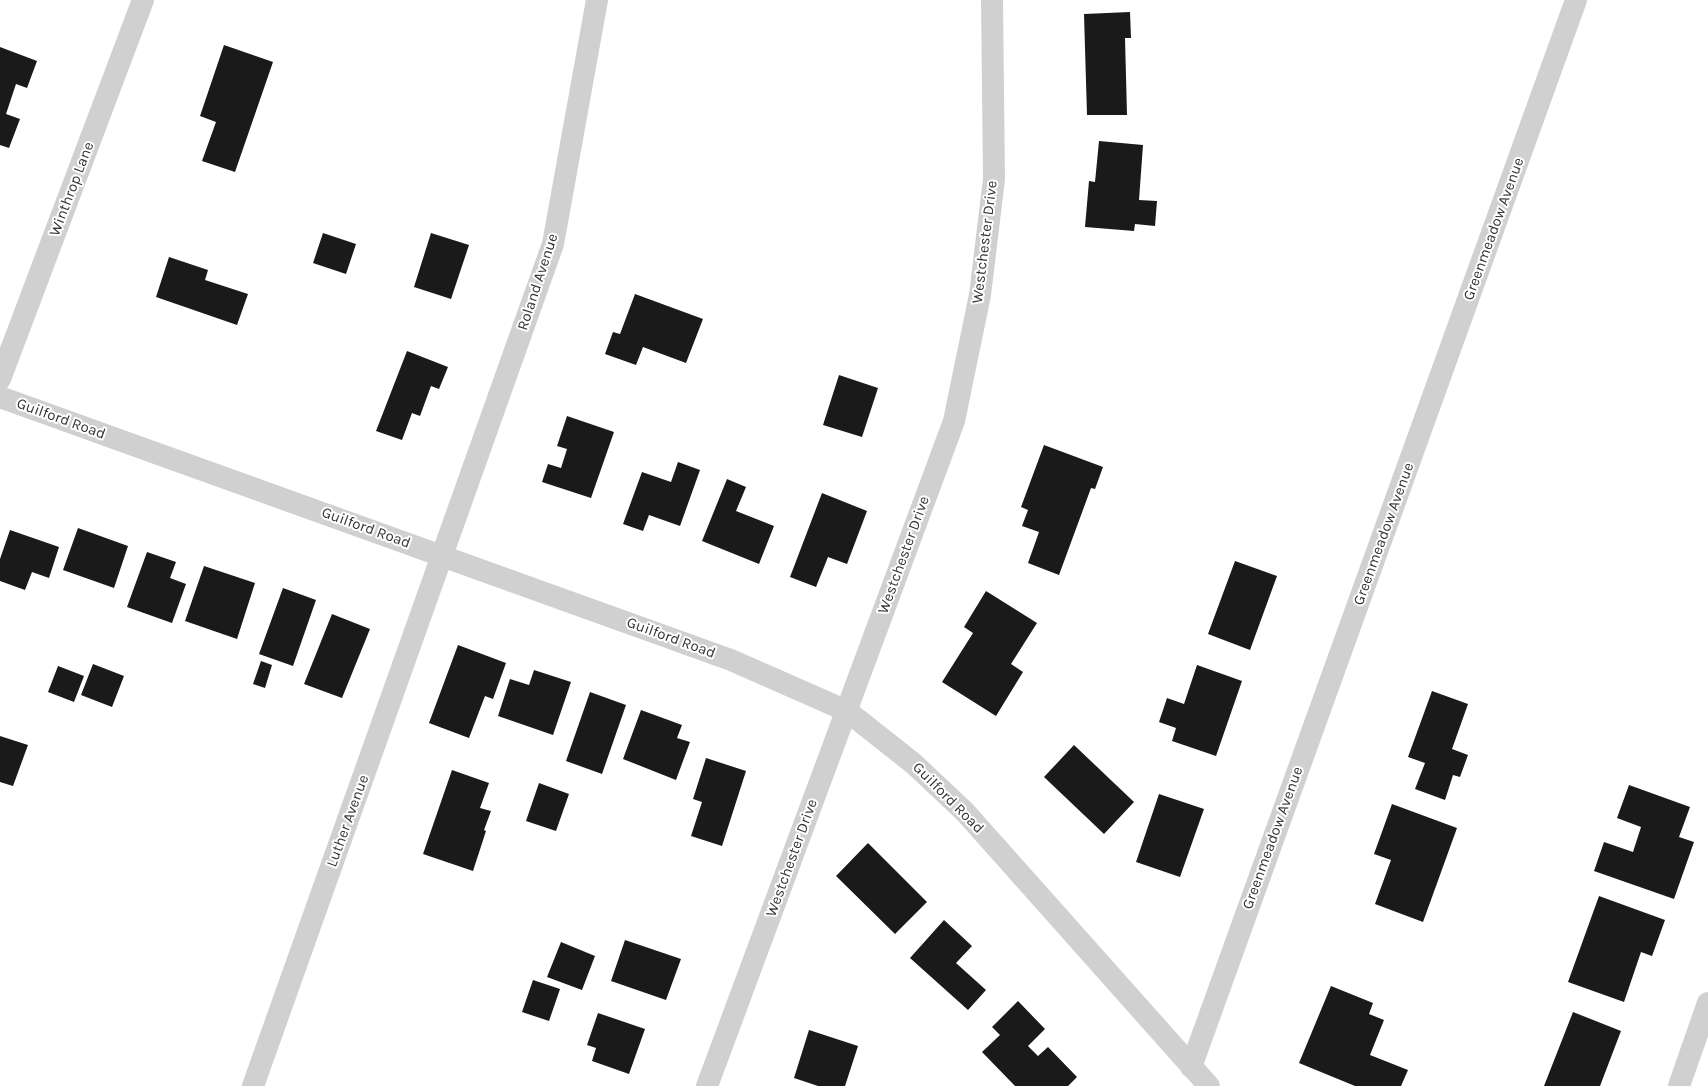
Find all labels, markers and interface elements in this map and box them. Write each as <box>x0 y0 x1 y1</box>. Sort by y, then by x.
street label: Winthrop Lane <box>46 139 98 239</box>
street label: Greenmeadow Avenue <box>1460 155 1528 303</box>
street label: Westchester Drive <box>969 179 1001 305</box>
street label: Roland Avenue <box>514 231 562 333</box>
street label: Guilford Road <box>14 395 108 443</box>
street label: Greenmeadow Avenue <box>1350 460 1418 608</box>
street label: Westchester Drive <box>874 494 934 616</box>
street label: Guilford Road <box>319 504 413 552</box>
street label: Guilford Road <box>624 614 718 662</box>
street label: Guilford Road <box>909 759 987 837</box>
street label: Greenmeadow Avenue <box>1239 764 1307 912</box>
street label: Luther Avenue <box>323 772 373 870</box>
street label: Westchester Drive <box>762 797 822 919</box>

